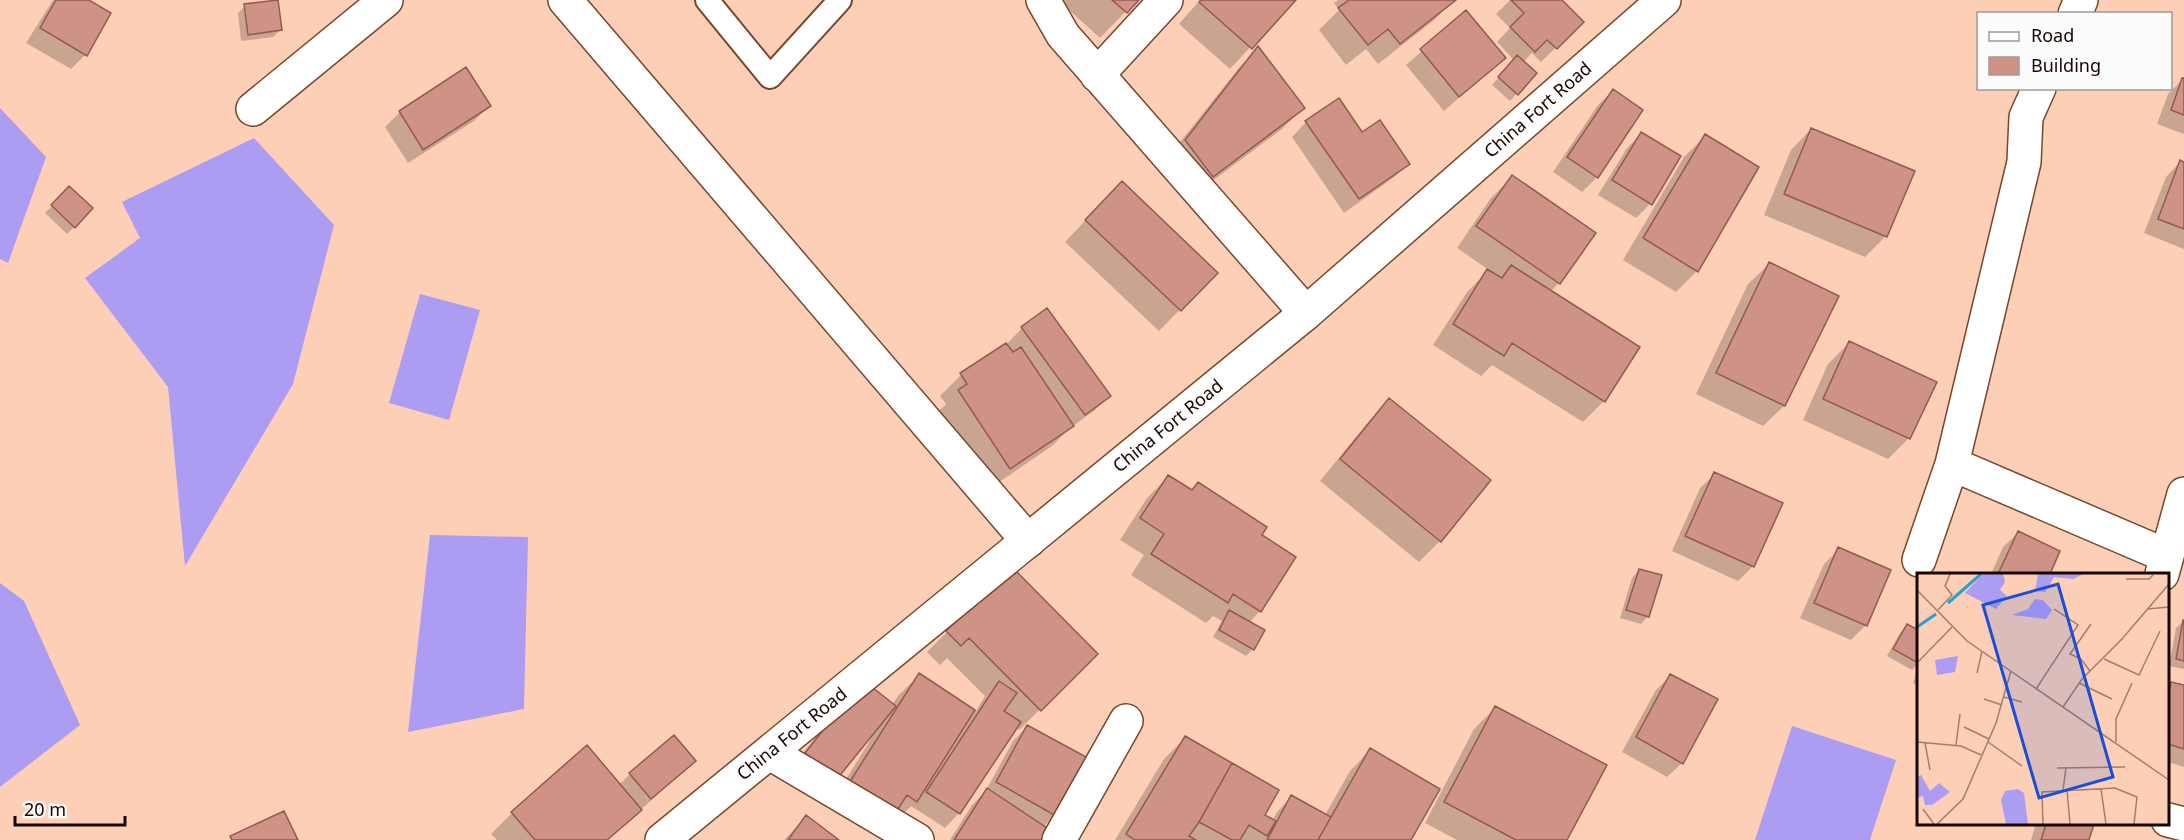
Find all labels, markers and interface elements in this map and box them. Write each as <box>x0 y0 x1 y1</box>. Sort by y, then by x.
legend <box>1977 12 2172 90</box>
text: Road <box>2031 23 2074 47</box>
text: Building <box>2031 53 2101 77</box>
street label: China Fort Road <box>1478 56 1596 163</box>
street label: China Fort Road <box>1107 373 1227 477</box>
inset map <box>1917 573 2169 825</box>
street label: China Fort Road <box>731 681 851 785</box>
scale bar <box>15 789 124 827</box>
text: 20 m <box>24 797 66 821</box>

